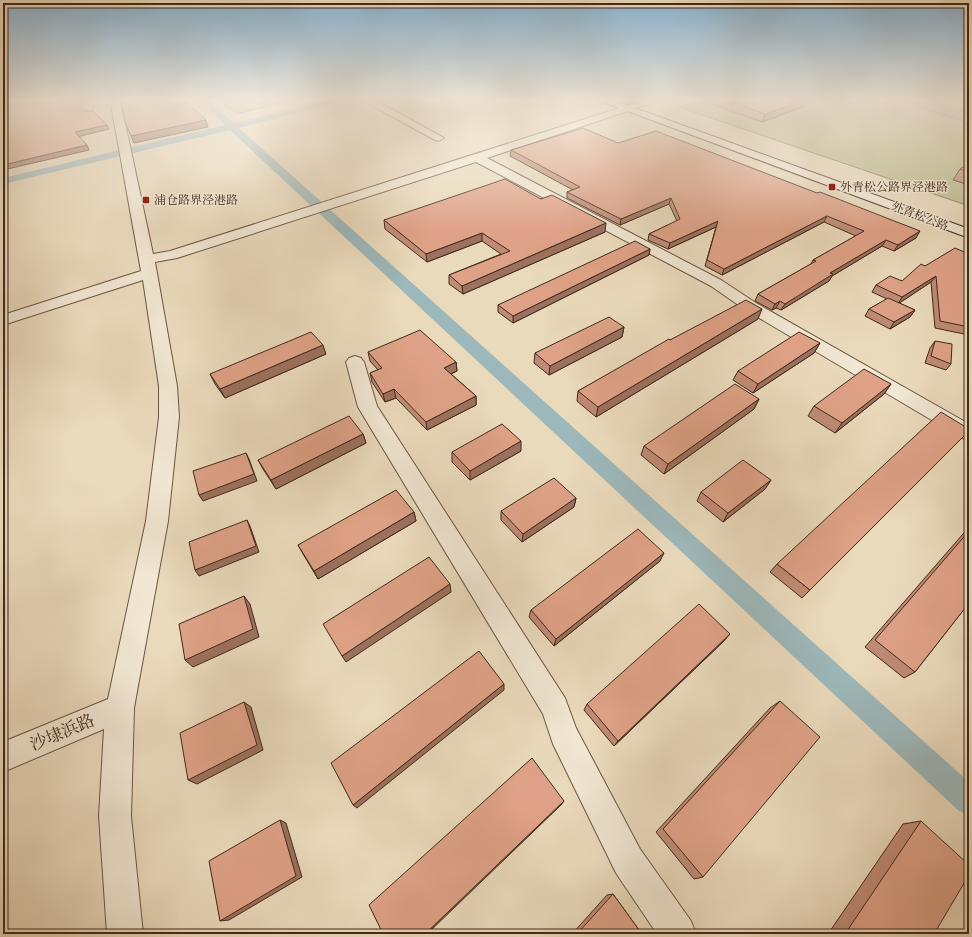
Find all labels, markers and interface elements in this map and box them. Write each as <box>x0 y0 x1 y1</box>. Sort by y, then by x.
place label: 外青松公路界泾港路 <box>840 180 948 195</box>
marker: 外青松公路界泾港路 <box>827 182 837 192</box>
place label: 浦仓路界泾港路 <box>154 193 238 208</box>
marker: 浦仓路界泾港路 <box>141 195 151 205</box>
street label: 外青松公路 <box>889 199 951 234</box>
street label: 沙埭浜路 <box>27 710 98 756</box>

